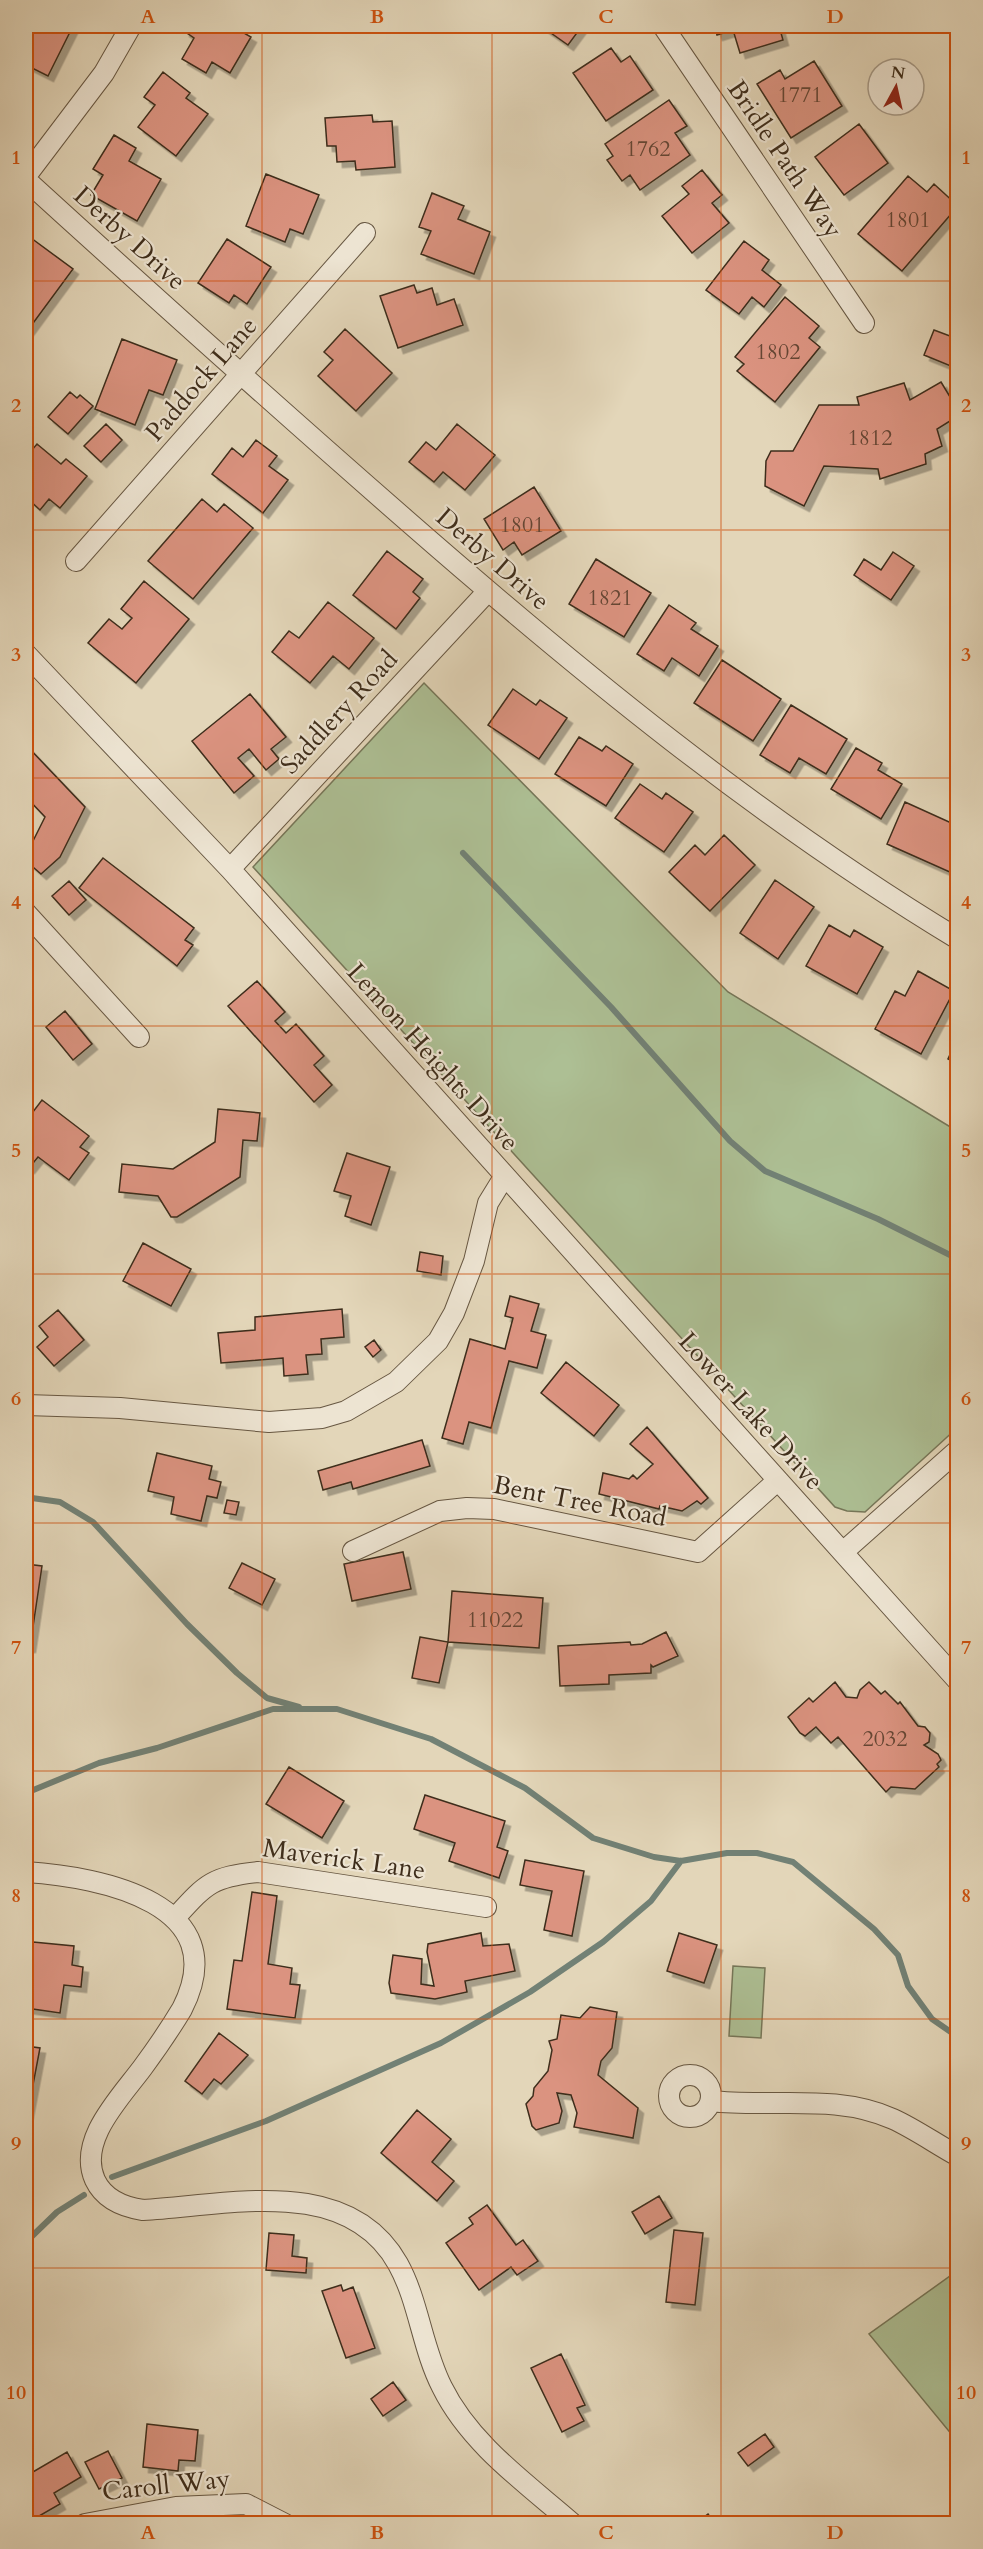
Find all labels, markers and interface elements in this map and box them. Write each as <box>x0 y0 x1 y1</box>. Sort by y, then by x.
text: A <box>140 3 156 30</box>
text: B <box>370 3 384 30</box>
text: C <box>598 3 614 30</box>
text: D <box>826 3 844 30</box>
north arrow <box>866 57 926 117</box>
text: N <box>890 61 906 85</box>
street label: Bridle Path Way <box>719 73 851 245</box>
house number: 1771 <box>777 80 823 110</box>
house number: 1762 <box>625 134 671 164</box>
text: 1 <box>11 144 21 171</box>
text: 1 <box>961 144 971 171</box>
street label: Derby Drive <box>66 178 194 298</box>
house number: 1801 <box>885 205 931 235</box>
street label: Paddock Lane <box>137 309 265 449</box>
house number: 1802 <box>755 337 801 367</box>
text: 2 <box>11 392 21 419</box>
text: 2 <box>961 392 971 419</box>
house number: 1812 <box>847 423 893 453</box>
street label: Derby Drive <box>429 500 557 618</box>
house number: 1801 <box>499 510 545 540</box>
house number: 1821 <box>587 583 633 613</box>
text: 3 <box>11 641 21 668</box>
text: 3 <box>961 641 971 668</box>
street label: Saddlery Road <box>272 642 406 782</box>
text: 4 <box>11 889 21 916</box>
text: 4 <box>961 889 971 916</box>
street label: Lemon Heights Drive <box>339 955 527 1159</box>
text: 5 <box>11 1137 21 1164</box>
text: 5 <box>961 1137 971 1164</box>
street label: Lower Lake Drive <box>671 1324 831 1498</box>
text: 6 <box>11 1385 21 1412</box>
text: 6 <box>961 1385 971 1412</box>
street label: Bent Tree Road <box>490 1467 670 1535</box>
house number: 11022 <box>467 1605 523 1635</box>
text: 7 <box>11 1634 21 1661</box>
text: 7 <box>961 1634 971 1661</box>
house number: 2032 <box>862 1724 908 1754</box>
street label: Maverick Lane <box>260 1830 428 1888</box>
text: 8 <box>11 1882 21 1909</box>
text: 8 <box>961 1882 971 1909</box>
text: 9 <box>11 2130 21 2157</box>
text: 9 <box>961 2130 971 2157</box>
text: 10 <box>6 2379 26 2406</box>
text: 10 <box>956 2379 976 2406</box>
street label: Caroll Way <box>100 2461 232 2509</box>
text: A <box>140 2519 156 2546</box>
text: B <box>370 2519 384 2546</box>
text: C <box>598 2519 614 2546</box>
text: D <box>826 2519 844 2546</box>

